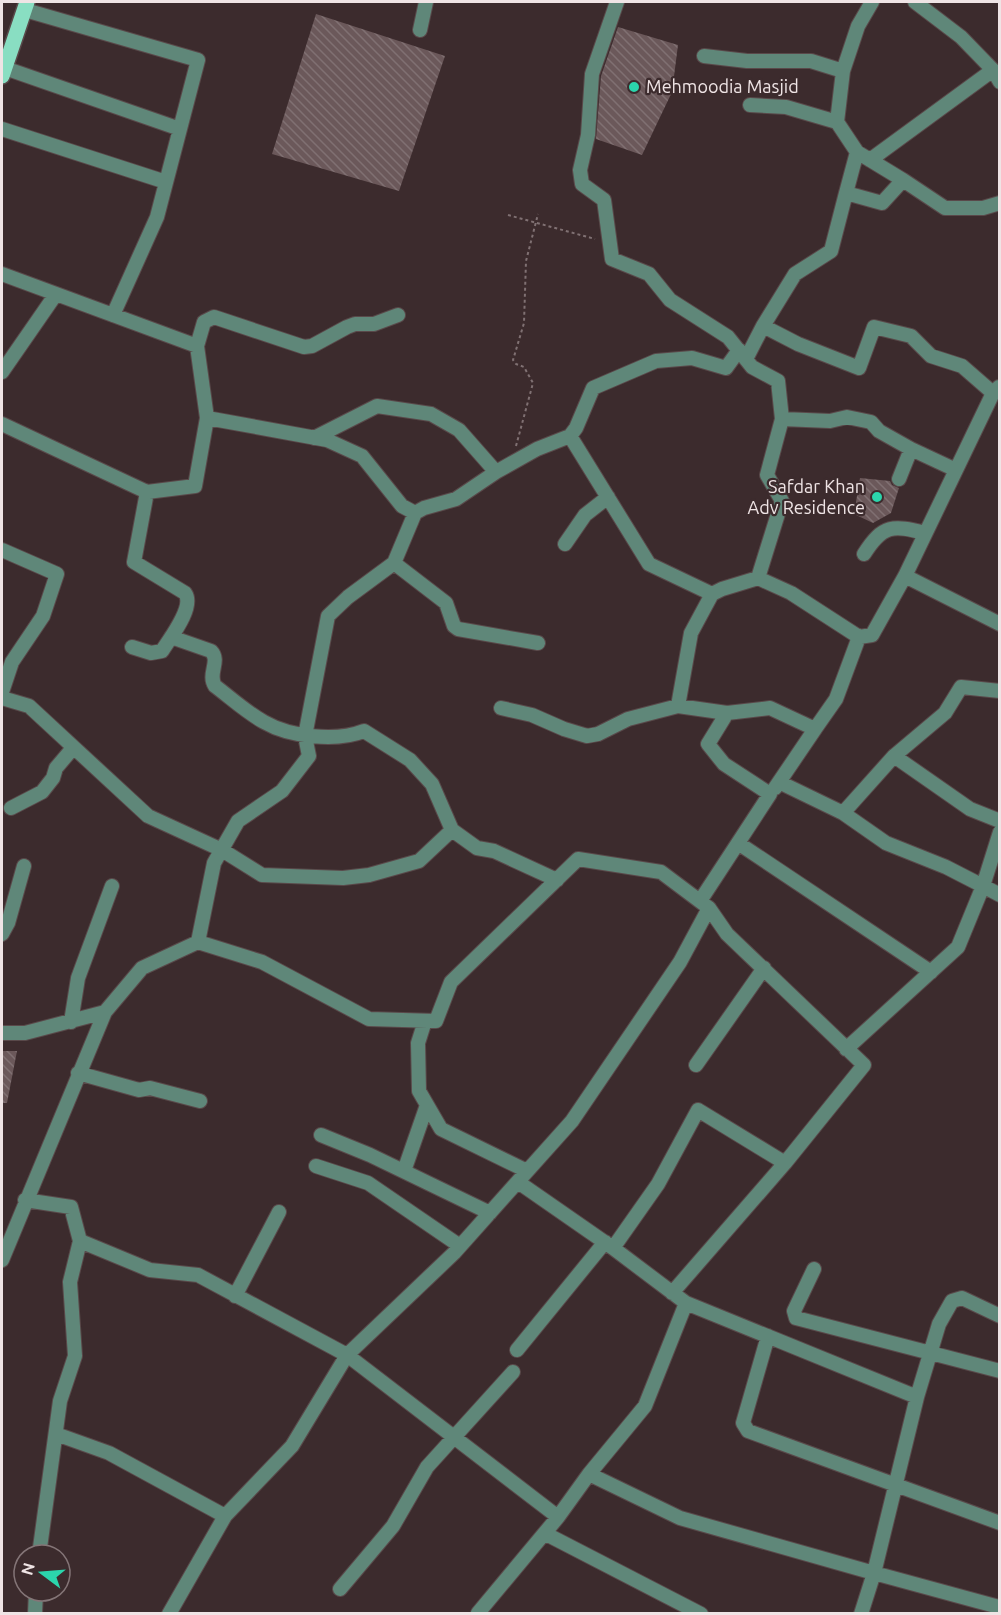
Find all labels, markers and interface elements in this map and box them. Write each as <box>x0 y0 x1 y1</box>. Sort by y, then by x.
place label: Mehmoodia Masjid <box>646 76 799 96</box>
marker: Mehmoodia Masjid <box>627 80 641 94</box>
place label: Safdar Khan Adv Residence <box>748 476 865 517</box>
marker: Safdar Khan Adv Residence <box>870 490 884 504</box>
north arrow <box>12 1543 72 1603</box>
text: N <box>17 1561 38 1577</box>

